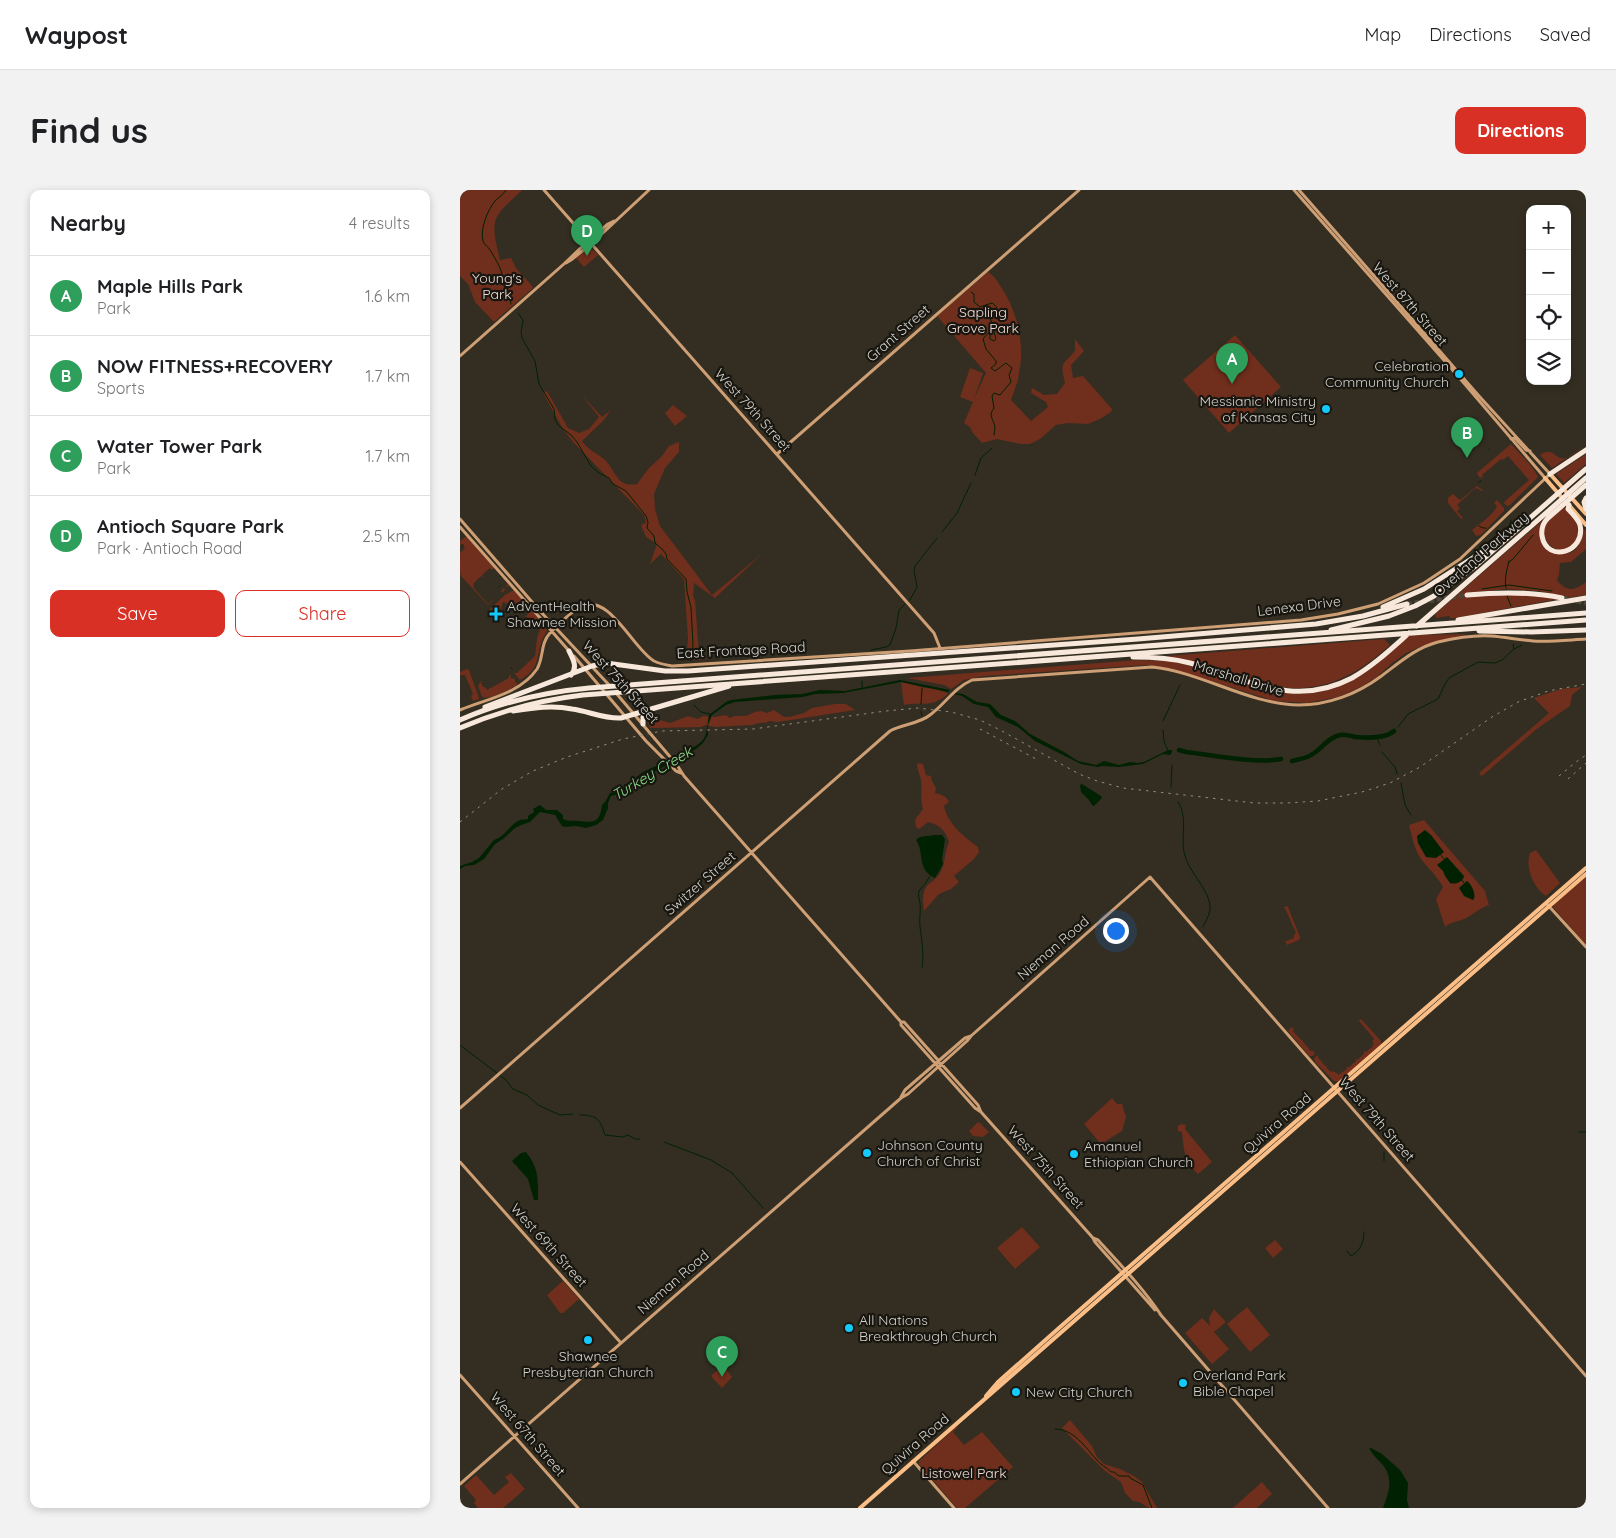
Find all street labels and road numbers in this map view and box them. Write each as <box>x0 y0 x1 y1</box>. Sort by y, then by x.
street label: West 87th Street <box>1369 258 1452 350</box>
street label: Grant Street <box>863 300 934 365</box>
street label: West 79th Street <box>711 365 795 456</box>
street label: Overland Parkway <box>1430 508 1532 600</box>
street label: Lenexa Drive <box>1256 592 1342 620</box>
street label: West 75th Street <box>579 637 663 728</box>
street label: East Frontage Road <box>676 638 806 662</box>
street label: Marshall Drive <box>1192 656 1286 700</box>
street label: Switzer Street <box>661 847 739 919</box>
street label: Nieman Road <box>1014 912 1092 984</box>
street label: West 79th Street <box>1335 1073 1419 1165</box>
street label: Quivira Road <box>1239 1088 1315 1158</box>
street label: West 75th Street <box>1004 1122 1088 1213</box>
street label: West 69th Street <box>507 1199 591 1291</box>
street label: Nieman Road <box>634 1246 712 1318</box>
street label: West 67th Street <box>486 1388 570 1480</box>
street label: Quivira Road <box>877 1409 953 1479</box>

